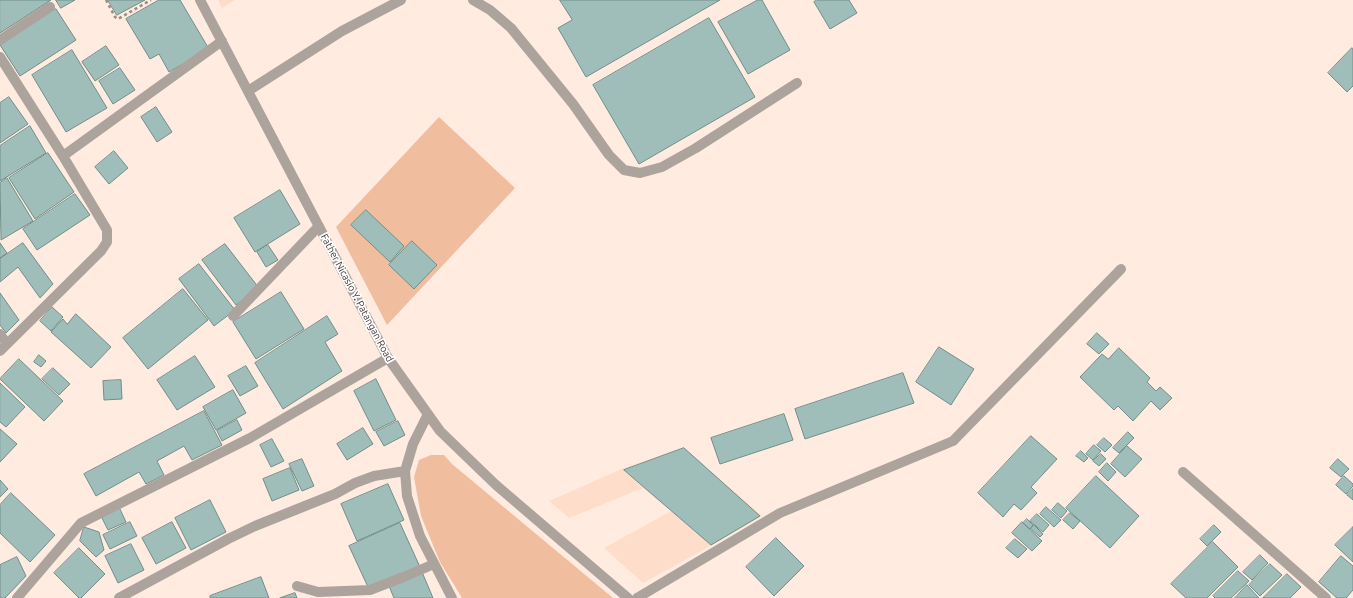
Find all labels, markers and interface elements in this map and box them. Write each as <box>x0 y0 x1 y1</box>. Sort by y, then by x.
street label: Father Nicasio Y. Patangan Road <box>318 232 396 364</box>

